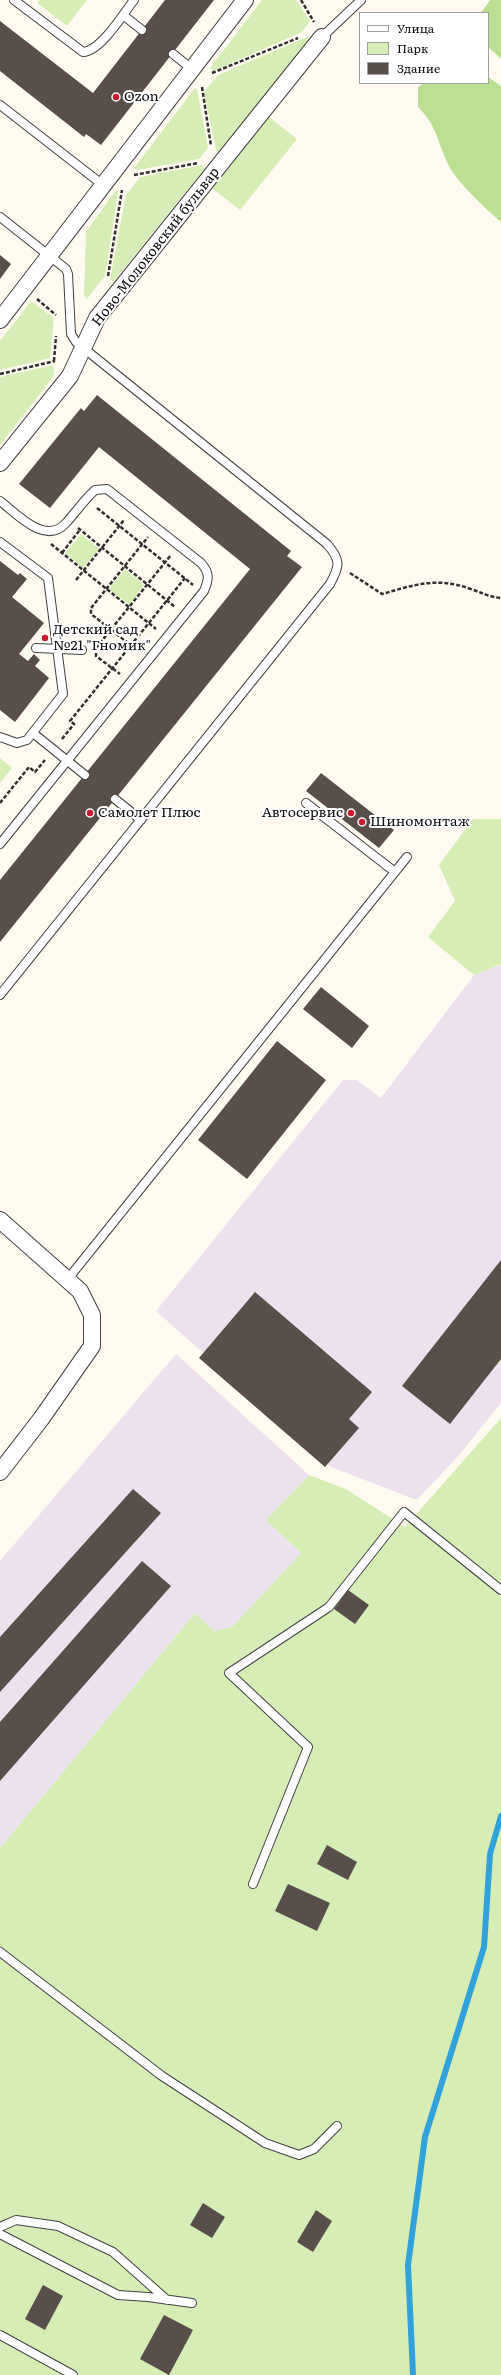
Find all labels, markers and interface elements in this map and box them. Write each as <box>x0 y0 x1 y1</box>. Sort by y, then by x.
legend <box>359 12 489 84</box>
text: Улица <box>397 19 434 37</box>
text: Парк <box>397 39 428 57</box>
text: Здание <box>397 59 440 77</box>
place label: Ozon <box>124 89 159 105</box>
marker: Ozon <box>111 92 121 102</box>
street label: Ново-Молоковский бульвар <box>89 164 223 330</box>
place label: Детский сад №21 "Гномик" <box>53 622 151 654</box>
marker: Детский сад №21 "Гномик" <box>40 633 50 643</box>
place label: Самолет Плюс <box>98 805 201 821</box>
place label: Автосервис <box>262 805 343 821</box>
marker: Самолет Плюс <box>85 808 95 818</box>
marker: Автосервис <box>346 808 356 818</box>
place label: Шиномонтаж <box>370 814 470 830</box>
marker: Шиномонтаж <box>357 817 367 827</box>

